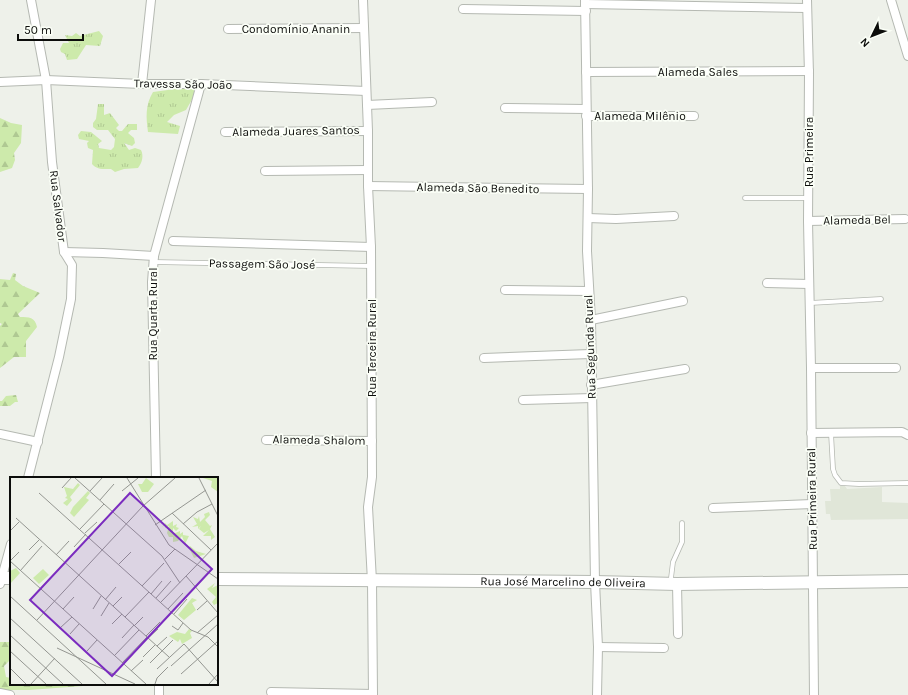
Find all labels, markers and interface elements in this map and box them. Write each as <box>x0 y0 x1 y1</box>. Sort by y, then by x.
scale bar <box>18 16 83 42</box>
north arrow <box>852 16 892 56</box>
street label: Condomínio Ananin <box>242 22 350 36</box>
text: 50 m <box>24 23 52 37</box>
text: N <box>858 35 872 50</box>
street label: Alameda Sales <box>658 65 738 79</box>
street label: Travessa São João <box>134 76 232 92</box>
street label: Alameda Milênio <box>594 109 686 123</box>
street label: Rua Primeira <box>802 117 816 187</box>
street label: Alameda Juares Santos <box>232 123 360 139</box>
street label: Rua Salvador <box>47 169 69 243</box>
street label: Alameda São Benedito <box>416 180 540 196</box>
street label: Alameda Bel <box>823 212 891 228</box>
street label: Passagem São José <box>209 256 315 272</box>
street label: Rua Quarta Rural <box>146 268 160 361</box>
street label: Rua Segunda Rural <box>581 295 599 399</box>
street label: Rua Terceira Rural <box>365 299 379 397</box>
street label: Alameda Shalom <box>272 432 366 448</box>
street label: Rua Primeira Rural <box>804 448 820 550</box>
inset map <box>10 477 218 685</box>
street label: Rua José Marcelino de Oliveira <box>480 574 646 590</box>

